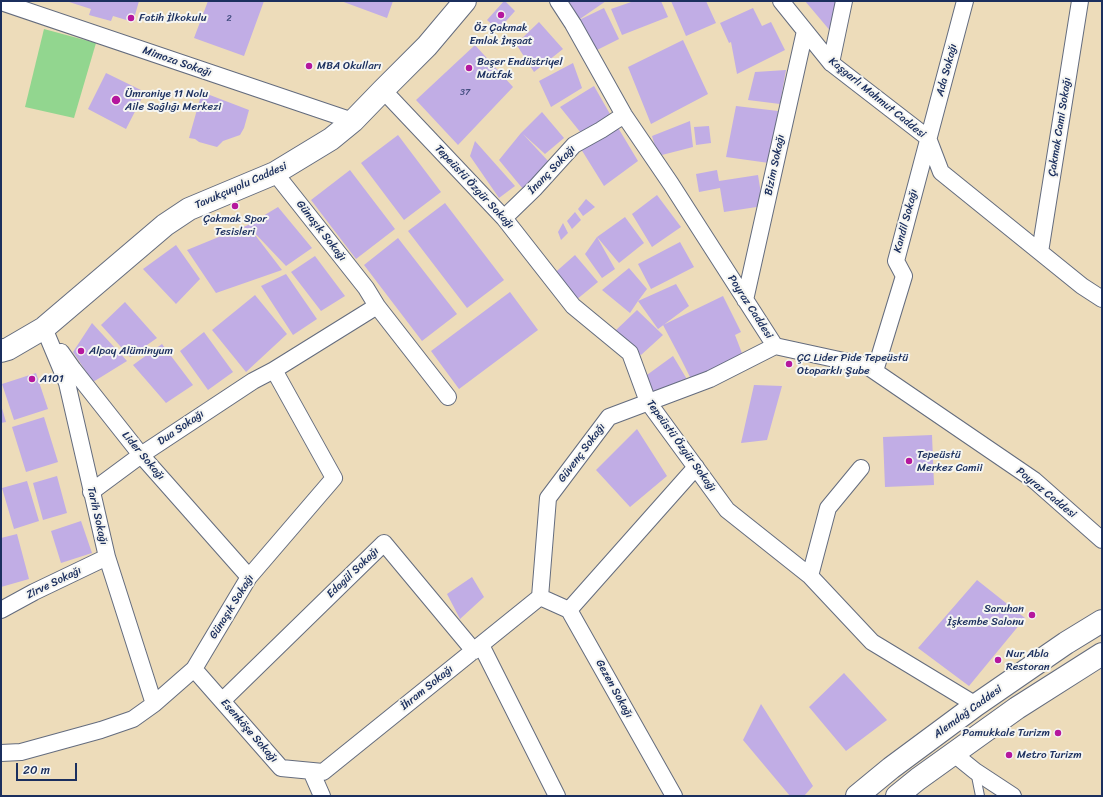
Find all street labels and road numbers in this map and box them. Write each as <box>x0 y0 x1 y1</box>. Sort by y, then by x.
street label: Ada Sokağı <box>934 42 960 98</box>
street label: Mimoza Sokağı <box>141 44 213 80</box>
street label: Kaşgarlı Mahmut Caddesi <box>826 55 928 141</box>
street label: Çakmak Cami Sokağı <box>1046 77 1074 177</box>
street label: Bizim Sokağı <box>762 133 788 197</box>
street label: Tepeüstü Özgür Sokağı <box>432 142 516 232</box>
street label: İnanç Sokağı <box>526 143 578 197</box>
street label: Tavukçuyolu Caddesi <box>193 160 289 212</box>
street label: Kandil Sokağı <box>891 188 921 254</box>
street label: Günaşık Sokağı <box>293 198 349 264</box>
street label: Poyraz Caddesi <box>725 273 775 341</box>
street label: Tepeüstü Özgür Sokağı <box>643 398 719 494</box>
street label: Dua Sokağı <box>155 408 207 448</box>
street label: Güvenç Sokağı <box>556 421 608 485</box>
street label: Lider Sokağı <box>119 429 167 483</box>
street label: Poyraz Caddesi <box>1013 465 1079 521</box>
street label: Tarih Sokağı <box>84 486 110 546</box>
street label: Edagül Sokağı <box>324 545 382 601</box>
street label: Zirve Sokağı <box>24 564 84 602</box>
street label: Günaşık Sokağı <box>207 572 257 642</box>
street label: Gezen Sokağı <box>593 658 635 720</box>
street label: İhram Sokağı <box>398 663 456 713</box>
street label: Alemdağ Caddesi <box>931 683 1005 741</box>
street label: Esenköşe Sokağı <box>218 696 280 766</box>

